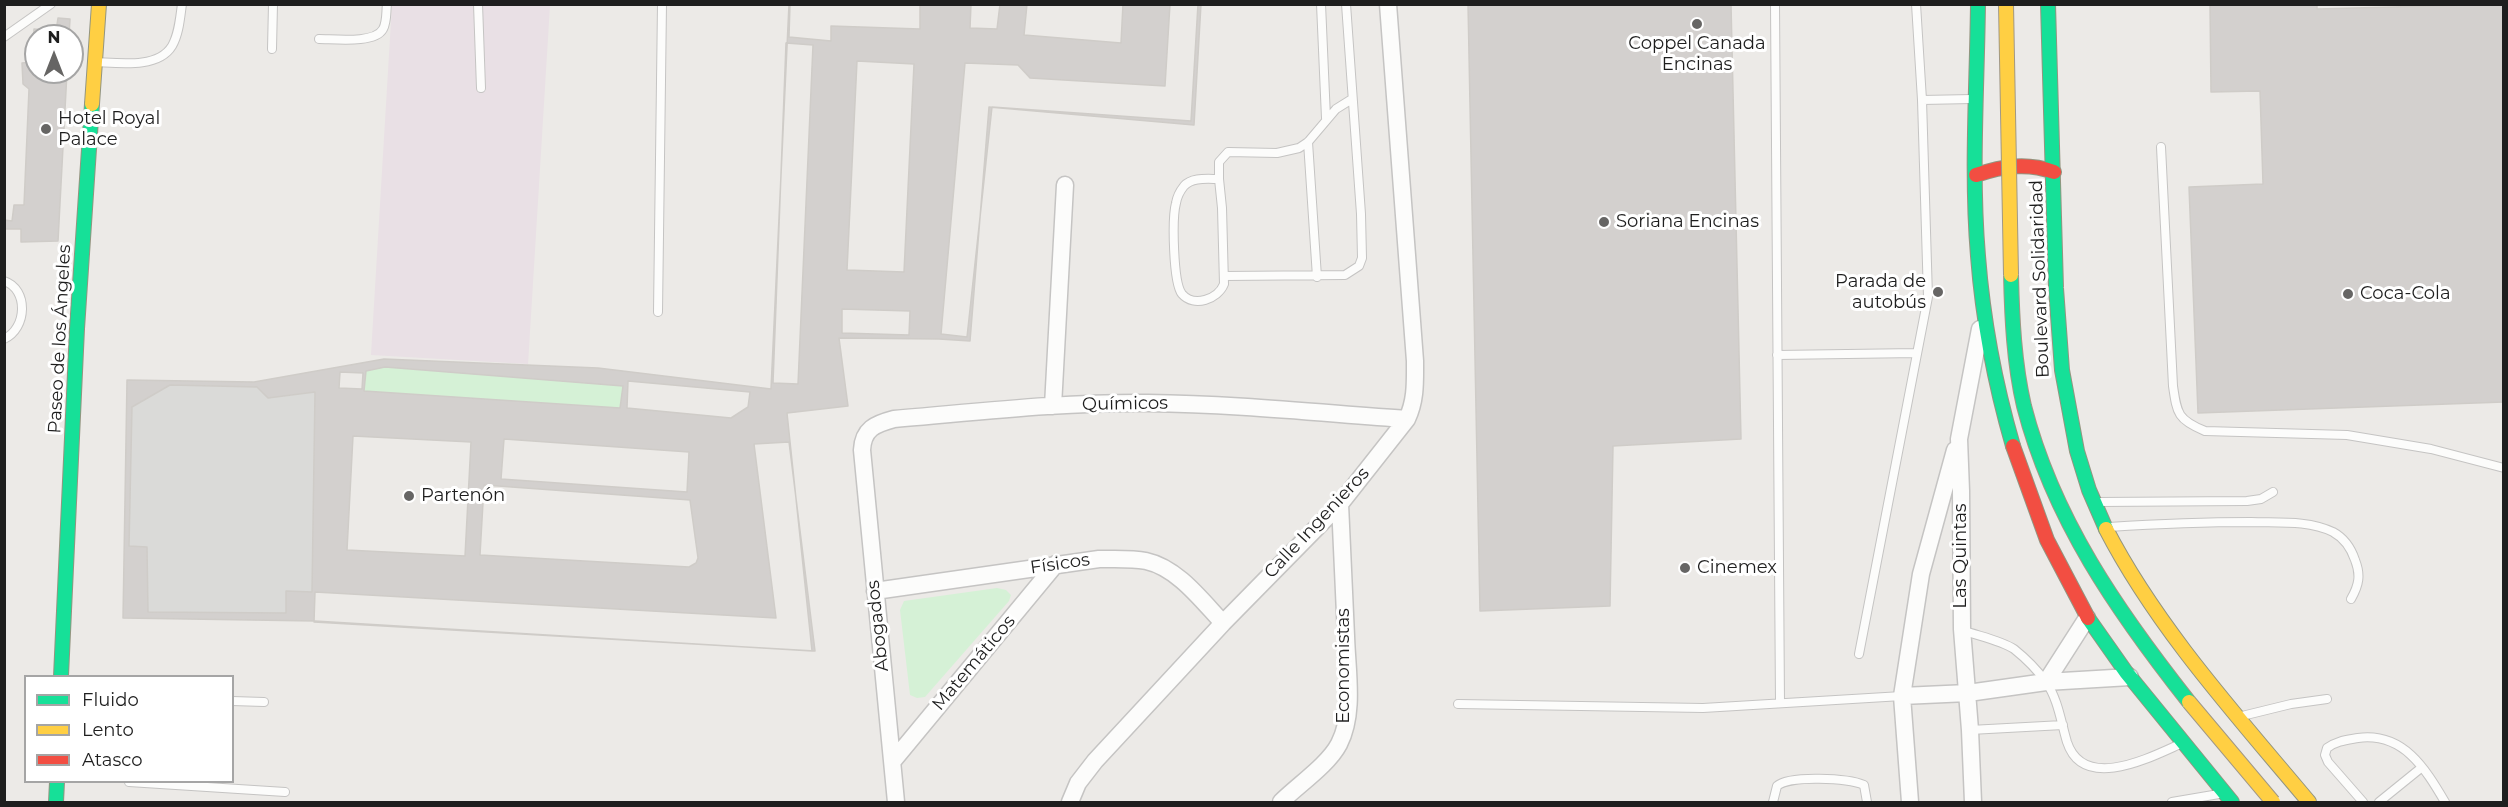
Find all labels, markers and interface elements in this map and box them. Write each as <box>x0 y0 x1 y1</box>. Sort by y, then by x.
marker: Coppel Canada Encinas <box>1690 17 1704 31</box>
north arrow <box>24 24 84 84</box>
text: N <box>48 28 60 47</box>
place label: Coppel Canada Encinas <box>1628 33 1766 76</box>
place label: Hotel Royal Palace <box>58 108 160 150</box>
marker: Hotel Royal Palace <box>39 122 53 136</box>
street label: Boulevard Solidaridad <box>2026 180 2054 378</box>
place label: Soriana Encinas <box>1616 211 1759 233</box>
marker: Soriana Encinas <box>1597 215 1611 229</box>
street label: Paseo de los Ángeles <box>44 244 76 434</box>
place label: Parada de autobús <box>1835 271 1926 314</box>
place label: Coca-Cola <box>2360 283 2451 305</box>
marker: Parada de autobús <box>1931 285 1945 299</box>
marker: Coca-Cola <box>2341 287 2355 301</box>
street label: Químicos <box>1082 392 1168 416</box>
street label: Calle Ingenieros <box>1260 463 1374 583</box>
place label: Partenón <box>421 485 505 507</box>
marker: Partenón <box>402 489 416 503</box>
street label: Las Quintas <box>1950 503 1972 609</box>
street label: Físicos <box>1029 549 1091 579</box>
place label: Cinemex <box>1697 557 1777 579</box>
marker: Cinemex <box>1678 561 1692 575</box>
street label: Abogados <box>862 579 894 673</box>
street label: Economistas <box>1333 608 1355 724</box>
street label: Matemáticos <box>928 611 1020 715</box>
legend <box>24 675 234 783</box>
text: Fluido <box>82 689 139 711</box>
text: Lento <box>82 719 134 741</box>
text: Atasco <box>82 749 142 771</box>

